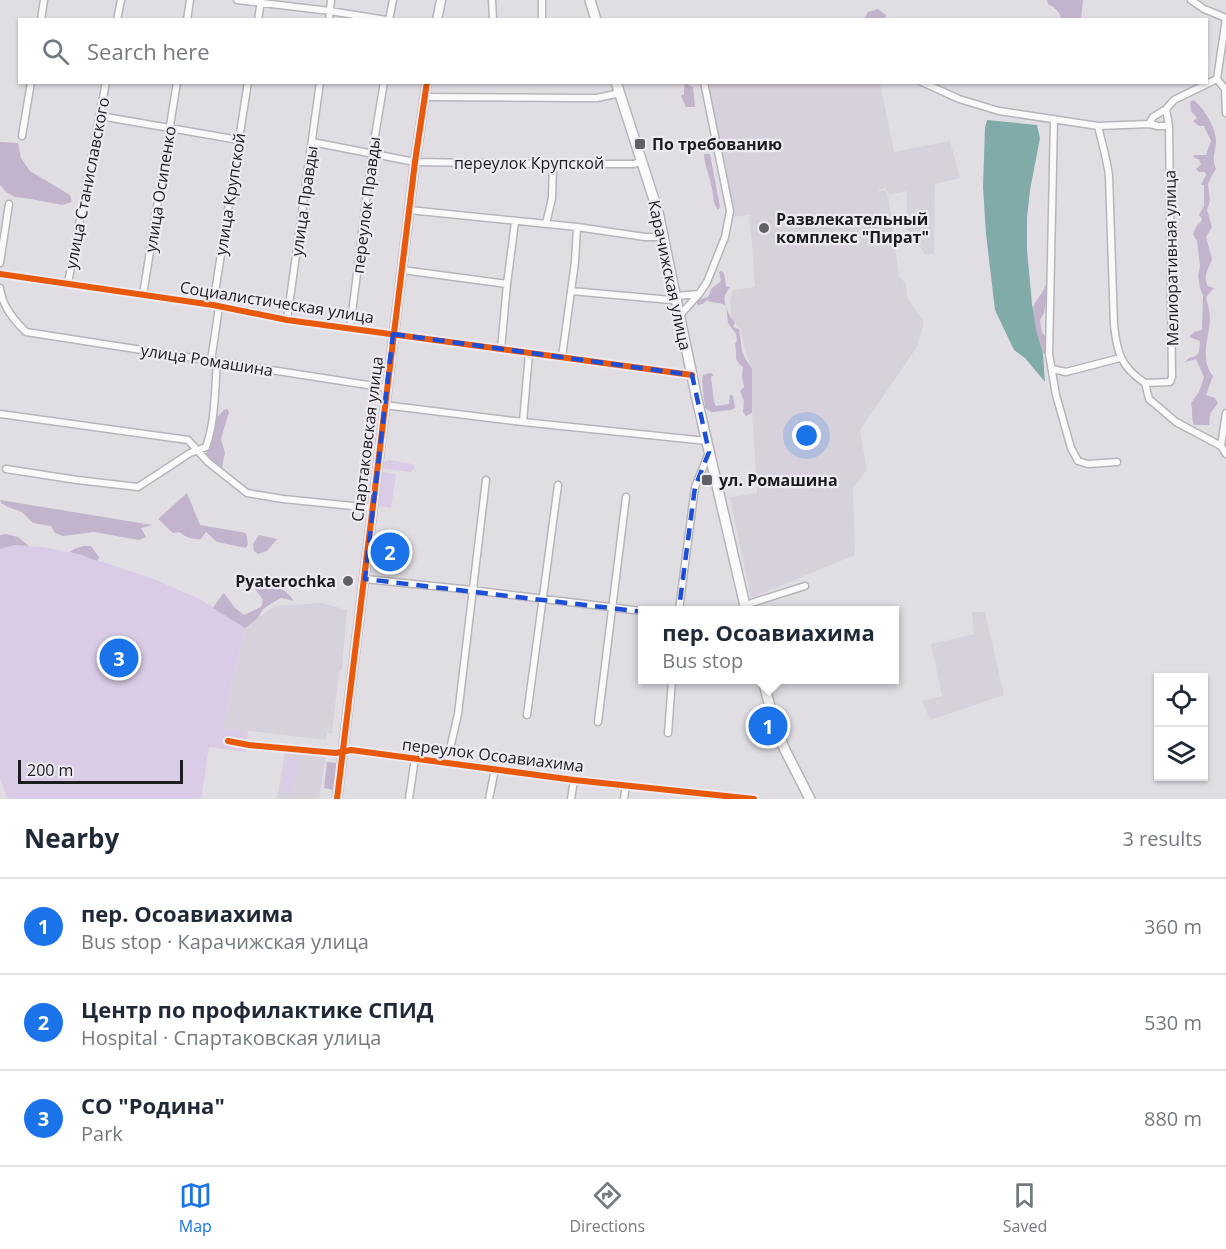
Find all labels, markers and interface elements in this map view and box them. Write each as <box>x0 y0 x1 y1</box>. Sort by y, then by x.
search box <box>18 18 1208 84</box>
icon: search <box>39 35 72 68</box>
text: Search here <box>87 36 210 66</box>
street label: улица Станиславского <box>60 95 114 271</box>
street label: улица Осипенко <box>139 124 181 254</box>
street label: улица Крупской <box>209 131 251 257</box>
place label: По требованию <box>652 133 782 155</box>
street label: переулок Правды <box>347 135 385 275</box>
marker: По требованию <box>633 137 647 151</box>
street label: улица Правды <box>285 144 323 258</box>
street label: переулок Крупской <box>454 152 604 174</box>
street label: Мелиоративная улица <box>1158 170 1184 346</box>
street label: Карачижская улица <box>643 198 697 352</box>
place label: Развлекательный комплекс "Пират" <box>776 208 929 248</box>
marker: Развлекательный комплекс "Пират" <box>757 221 771 235</box>
street label: Социалистическая улица <box>178 276 376 328</box>
street label: улица Ромашина <box>139 339 275 381</box>
street label: Спартаковская улица <box>346 355 388 523</box>
your location <box>792 421 821 450</box>
place label: ул. Ромашина <box>719 469 838 491</box>
marker: ул. Ромашина <box>700 473 714 487</box>
pin: 2 <box>370 530 410 574</box>
place label: Pyaterochka <box>235 570 336 592</box>
marker: Pyaterochka <box>341 574 355 588</box>
popup <box>638 606 899 684</box>
text: пер. Осоавиахима <box>662 617 875 647</box>
pin: 3 <box>100 636 138 680</box>
text: Bus stop <box>662 647 743 674</box>
map controls <box>1154 673 1208 781</box>
button: locate <box>1154 673 1208 727</box>
pin: 1 <box>748 704 788 748</box>
button: layers <box>1154 727 1208 781</box>
street label: переулок Осоавиахима <box>401 733 585 777</box>
scale bar <box>18 757 183 784</box>
text: 200 m <box>27 759 73 781</box>
text: Nearby <box>24 820 119 856</box>
text: 3 results <box>1122 825 1202 852</box>
text: пер. Осоавиахима <box>81 898 293 928</box>
text: 1 <box>38 913 49 940</box>
text: 360 m <box>1144 913 1202 940</box>
text: Bus stop · Карачижская улица <box>81 928 369 955</box>
text: Центр по профилактике СПИД <box>81 994 434 1024</box>
text: 2 <box>38 1009 49 1036</box>
text: 530 m <box>1144 1009 1202 1036</box>
text: Hospital · Спартаковская улица <box>81 1024 381 1051</box>
text: СО "Родина" <box>81 1090 225 1120</box>
text: 3 <box>38 1105 49 1132</box>
text: 880 m <box>1144 1105 1202 1132</box>
text: Park <box>81 1120 123 1147</box>
tab: Map <box>179 1179 212 1237</box>
tab: Directions <box>569 1179 645 1237</box>
tab: Saved <box>1003 1179 1047 1237</box>

